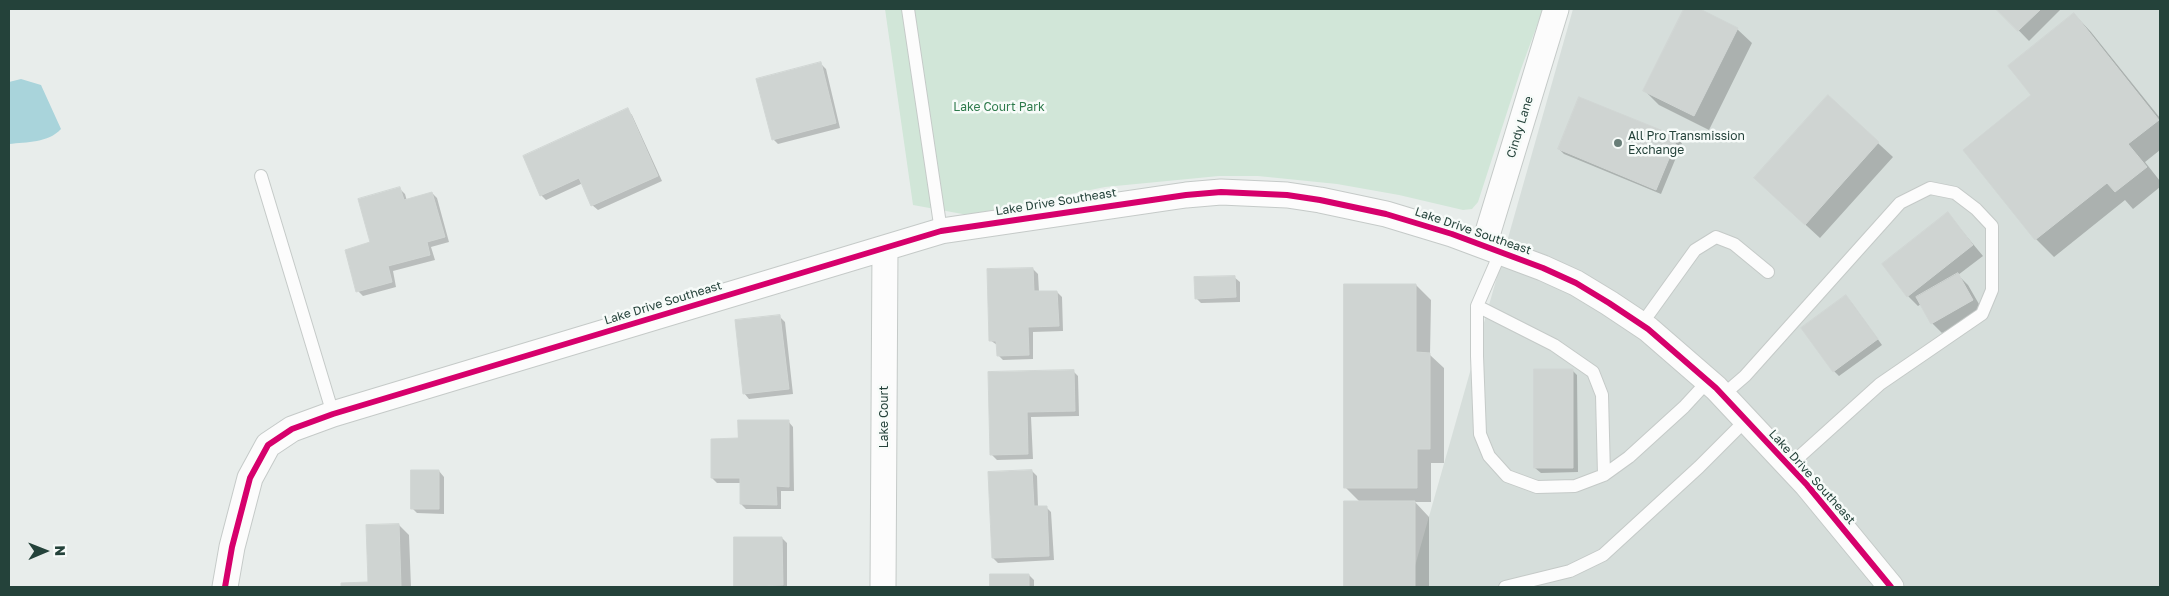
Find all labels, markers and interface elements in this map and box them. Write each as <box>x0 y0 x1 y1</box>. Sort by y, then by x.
street label: Cindy Lane <box>1504 94 1536 160</box>
park label: Lake Court Park <box>953 100 1045 114</box>
place label: All Pro Transmission Exchange <box>1628 129 1745 157</box>
marker: All Pro Transmission Exchange <box>1612 137 1624 149</box>
street label: Lake Drive Southeast <box>995 185 1117 219</box>
street label: Lake Drive Southeast <box>1413 204 1533 258</box>
street label: Lake Drive Southeast <box>602 278 724 328</box>
street label: Lake Court <box>877 386 891 448</box>
street label: Lake Drive Southeast <box>1766 427 1858 527</box>
north arrow <box>20 526 70 576</box>
text: N <box>52 545 69 556</box>

